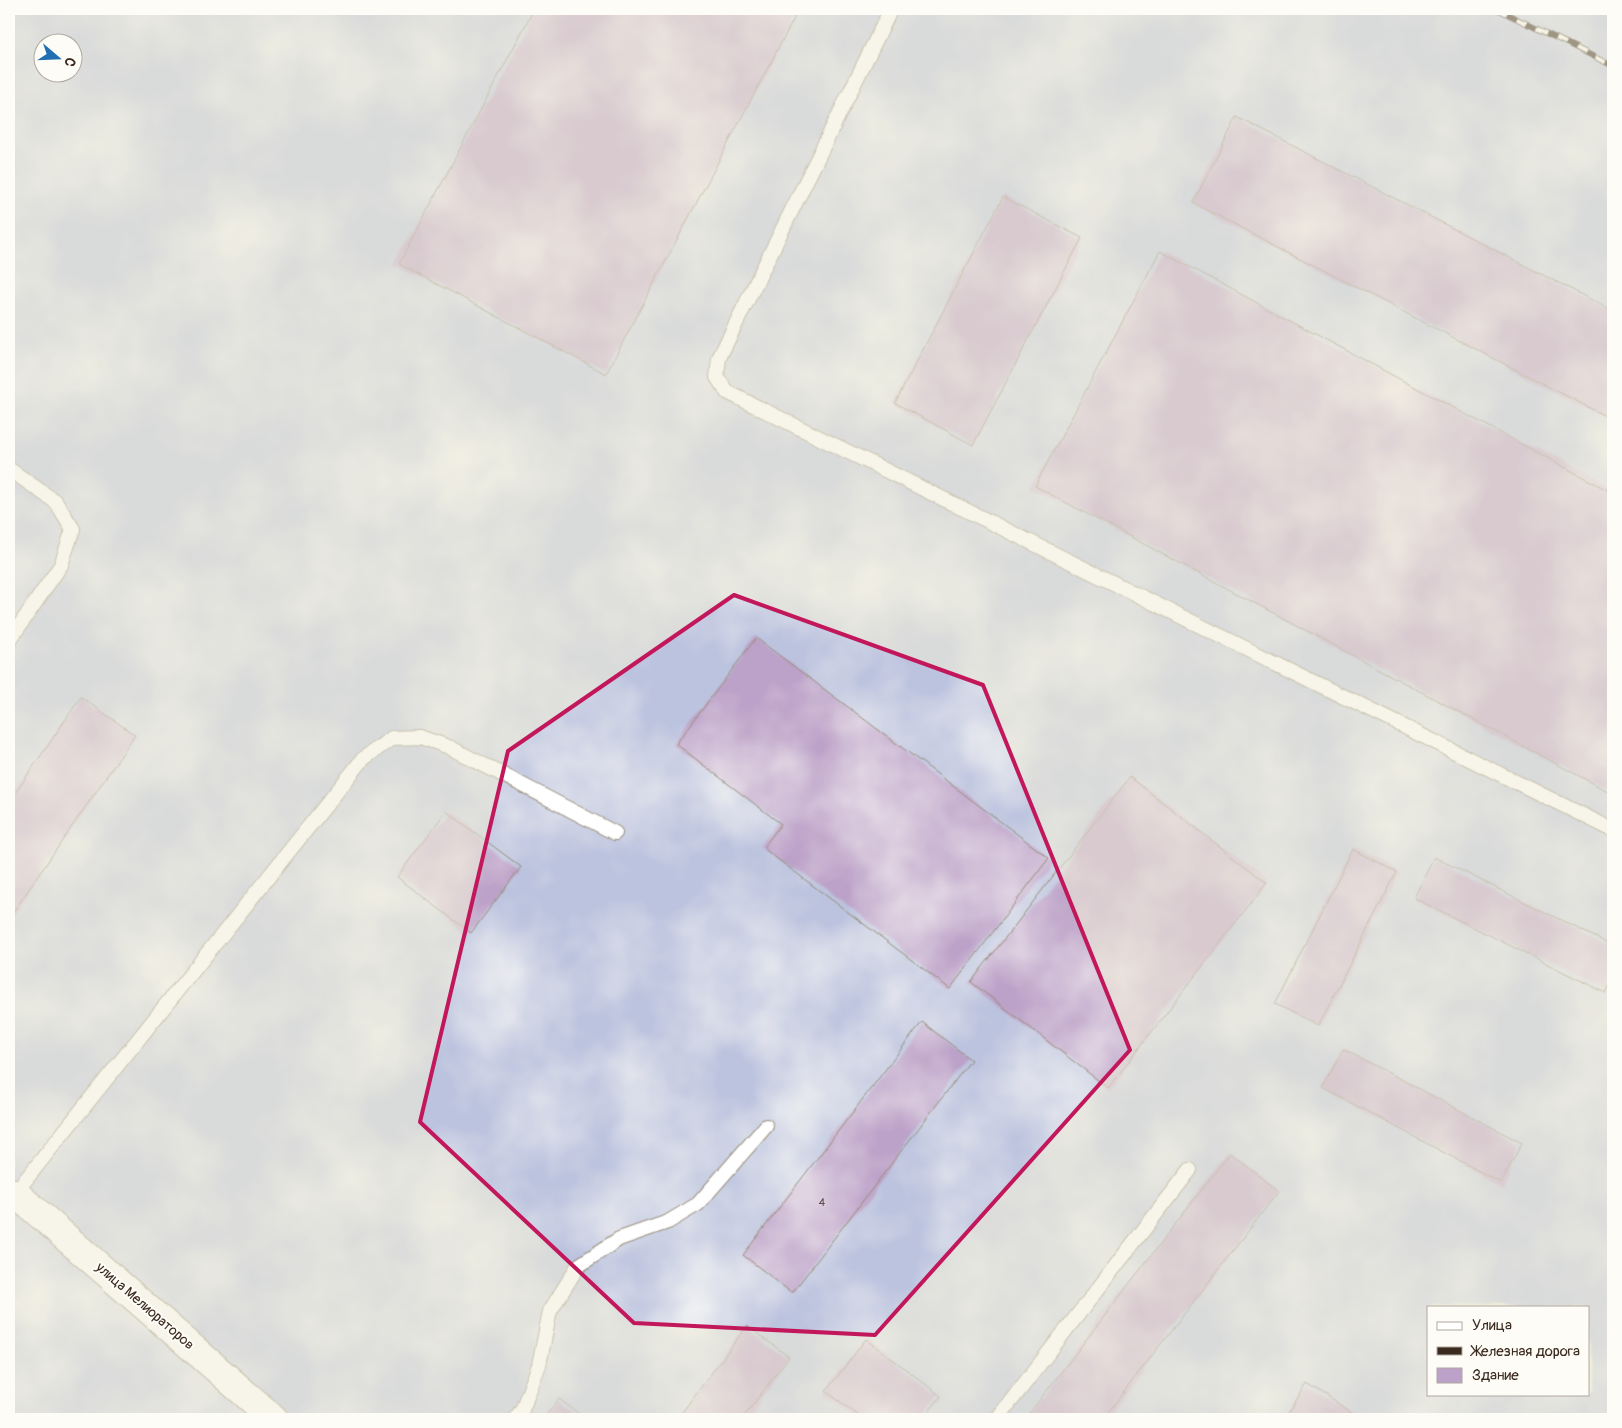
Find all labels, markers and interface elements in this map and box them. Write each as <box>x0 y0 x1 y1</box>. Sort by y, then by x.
north arrow <box>32 32 82 82</box>
text: С <box>60 55 79 69</box>
house number: 4 <box>819 1196 826 1209</box>
street label: улица Мелиораторов <box>92 1258 198 1353</box>
legend <box>1427 1306 1590 1396</box>
text: Улица <box>1472 1316 1512 1335</box>
text: Железная дорога <box>1470 1342 1580 1361</box>
text: Здание <box>1472 1366 1519 1385</box>

